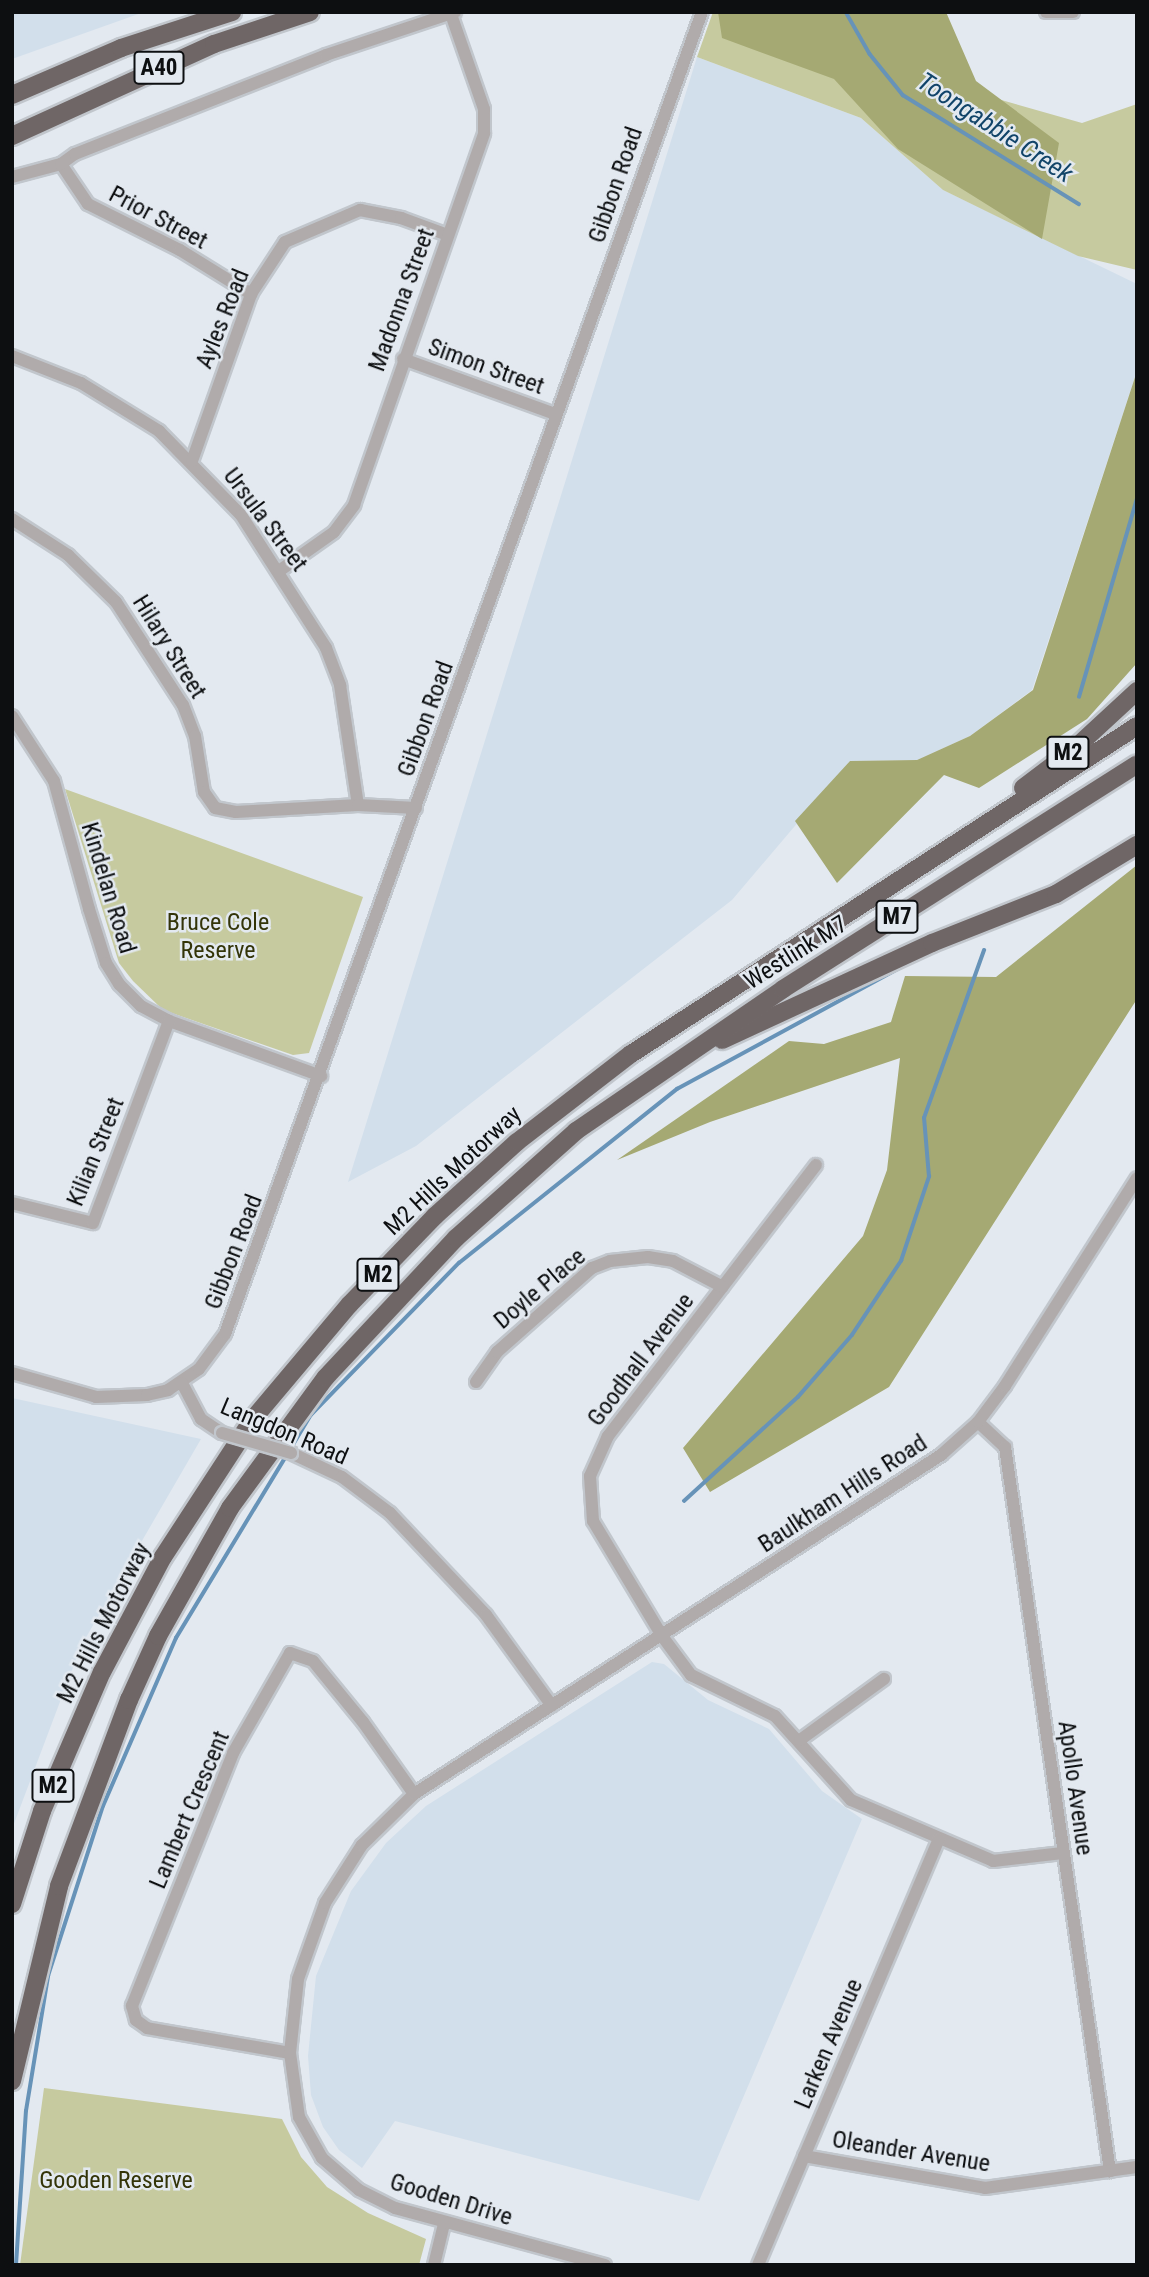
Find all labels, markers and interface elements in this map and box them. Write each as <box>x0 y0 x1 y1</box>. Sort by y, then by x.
road number: A40 <box>133 48 185 88</box>
water label: Toongabbie Creek <box>911 66 1079 190</box>
street label: Gibbon Road <box>583 123 649 247</box>
street label: Prior Street <box>104 180 212 256</box>
street label: Madonna Street <box>363 225 441 375</box>
street label: Ayles Road <box>190 265 256 373</box>
street label: Simon Street <box>424 333 548 401</box>
street label: Ursula Street <box>217 463 313 577</box>
street label: Hilary Street <box>126 590 212 704</box>
street label: Gibbon Road <box>392 657 460 781</box>
road number: M2 <box>1045 734 1091 772</box>
street label: Kindelan Road <box>74 819 142 957</box>
road number: M7 <box>874 898 920 936</box>
park label: Bruce Cole Reserve <box>167 909 269 965</box>
street label: Westlink M7 <box>739 910 853 996</box>
street label: Kilian Street <box>61 1094 131 1210</box>
street label: M2 Hills Motorway <box>379 1100 527 1242</box>
street label: Gibbon Road <box>199 1190 269 1314</box>
street label: Doyle Place <box>488 1242 592 1336</box>
road number: M2 <box>355 1256 401 1294</box>
street label: Goodhall Avenue <box>582 1288 700 1432</box>
street label: Langdon Road <box>216 1392 352 1472</box>
street label: Baulkham Hills Road <box>753 1429 933 1559</box>
street label: M2 Hills Motorway <box>51 1538 157 1708</box>
street label: Apollo Avenue <box>1051 1719 1099 1857</box>
street label: Lambert Crescent <box>144 1727 236 1893</box>
road number: M2 <box>30 1766 76 1806</box>
street label: Larken Avenue <box>789 1975 869 2113</box>
street label: Oleander Avenue <box>830 2125 992 2179</box>
park label: Gooden Reserve <box>39 2167 193 2195</box>
street label: Gooden Drive <box>386 2168 516 2232</box>

